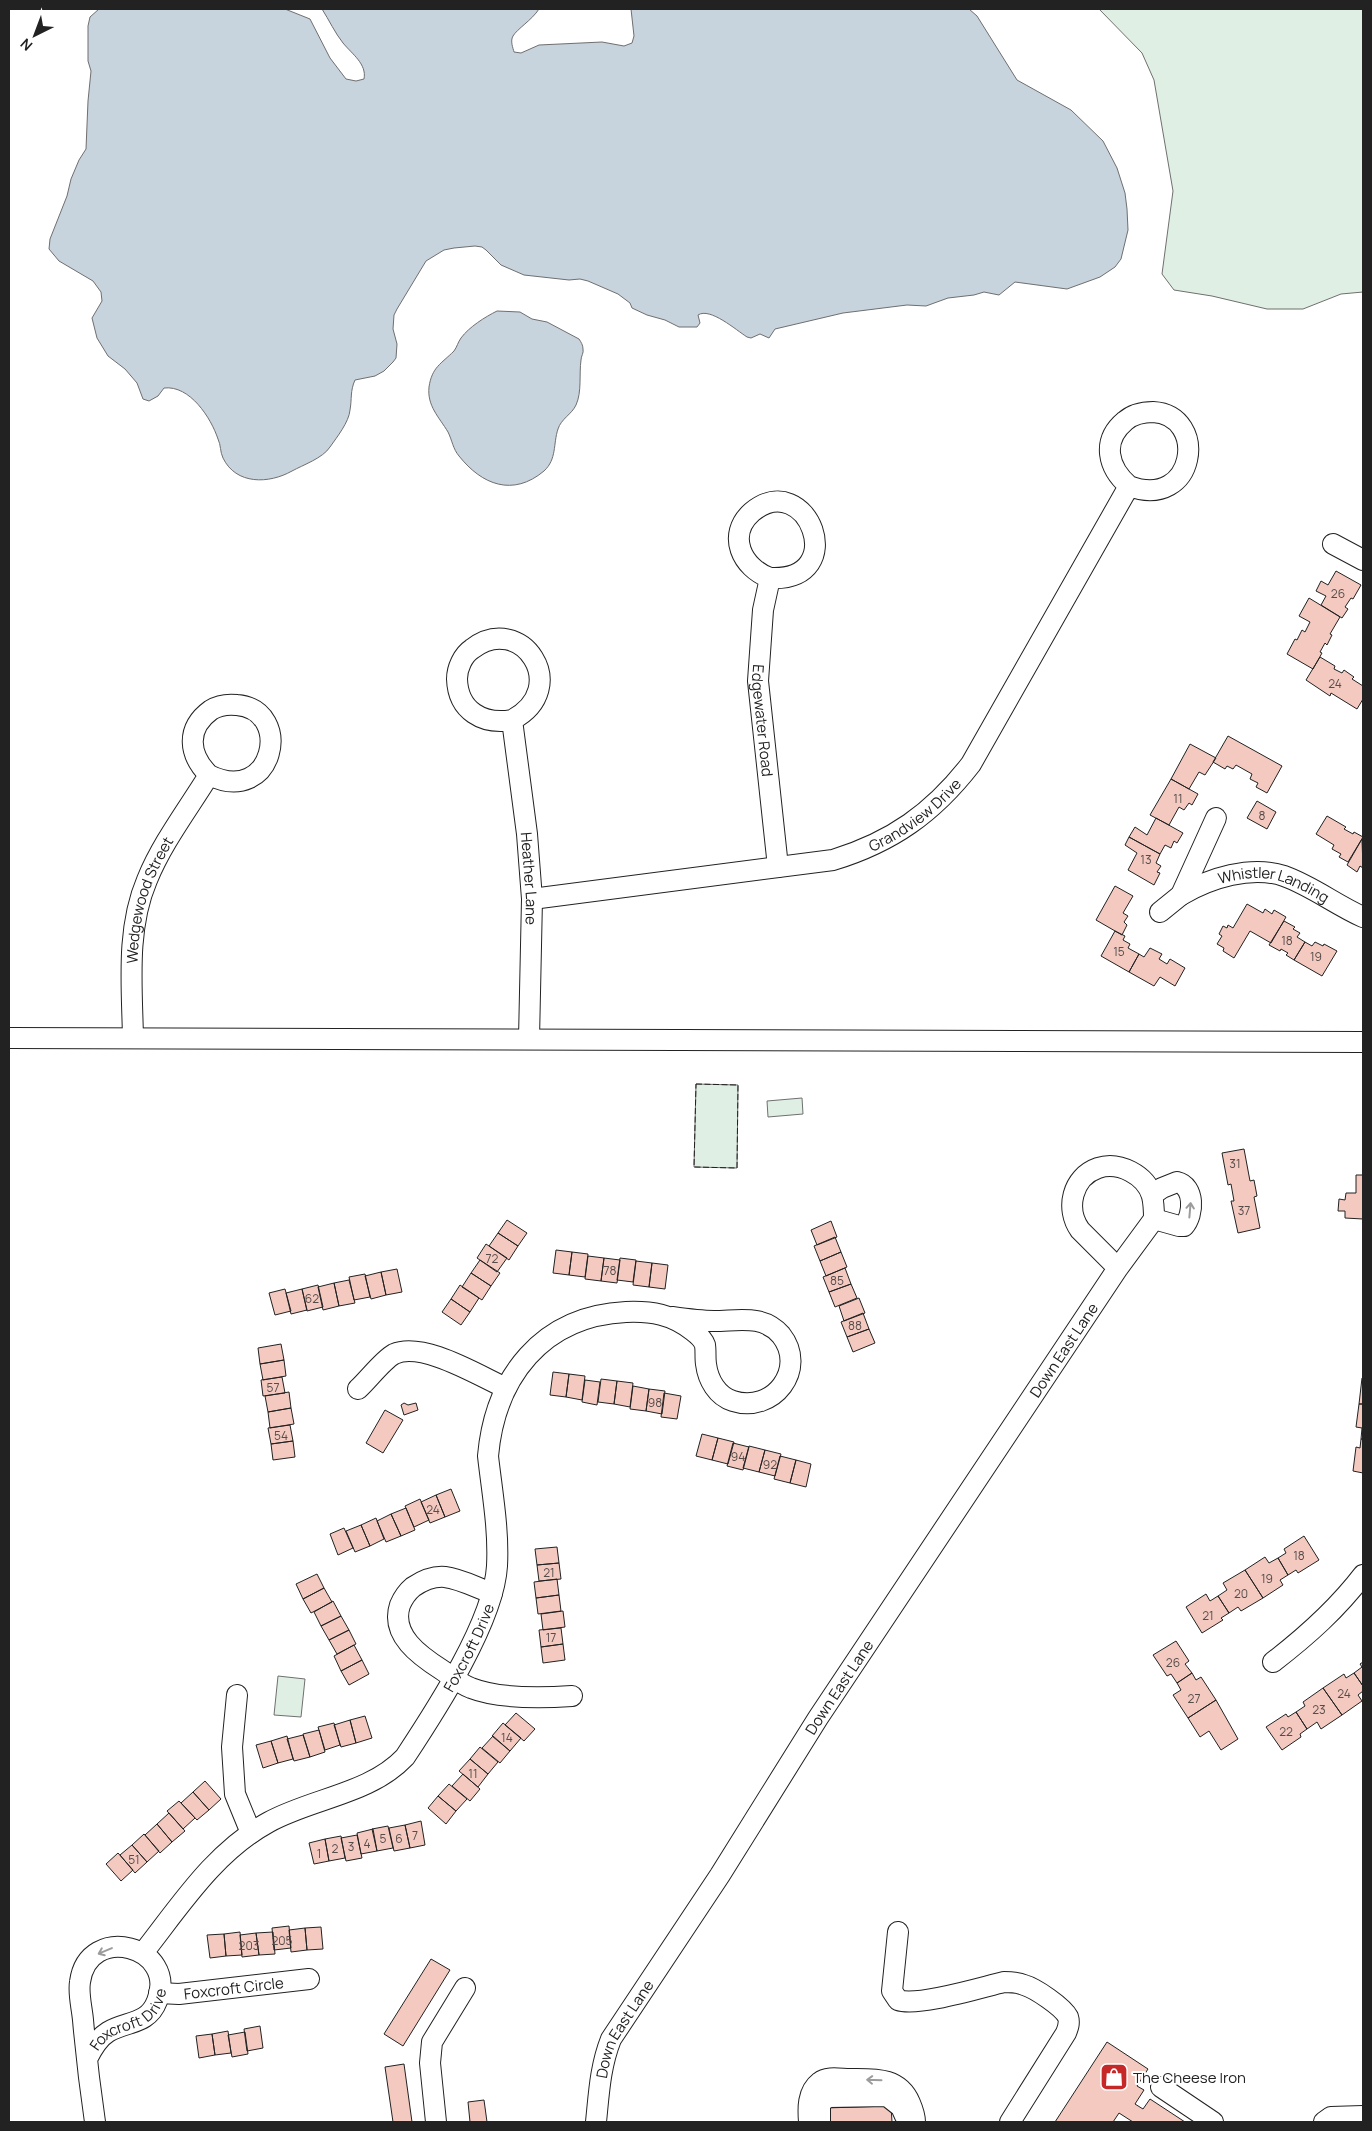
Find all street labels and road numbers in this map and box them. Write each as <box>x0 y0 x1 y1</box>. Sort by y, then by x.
street label: Edgewater Road <box>747 664 779 778</box>
street label: Grandview Drive <box>865 773 966 856</box>
street label: Heather Lane <box>516 831 543 925</box>
street label: Wedgewood Street <box>121 832 178 964</box>
street label: Whistler Landing <box>1216 861 1333 907</box>
street label: Down East Lane <box>1024 1298 1103 1401</box>
street label: Foxcroft Drive <box>438 1600 499 1695</box>
street label: Down East Lane <box>800 1635 878 1738</box>
street label: Foxcroft Circle <box>183 1971 285 2004</box>
street label: Down East Lane <box>590 1975 658 2080</box>
street label: Foxcroft Drive <box>84 1986 171 2054</box>

